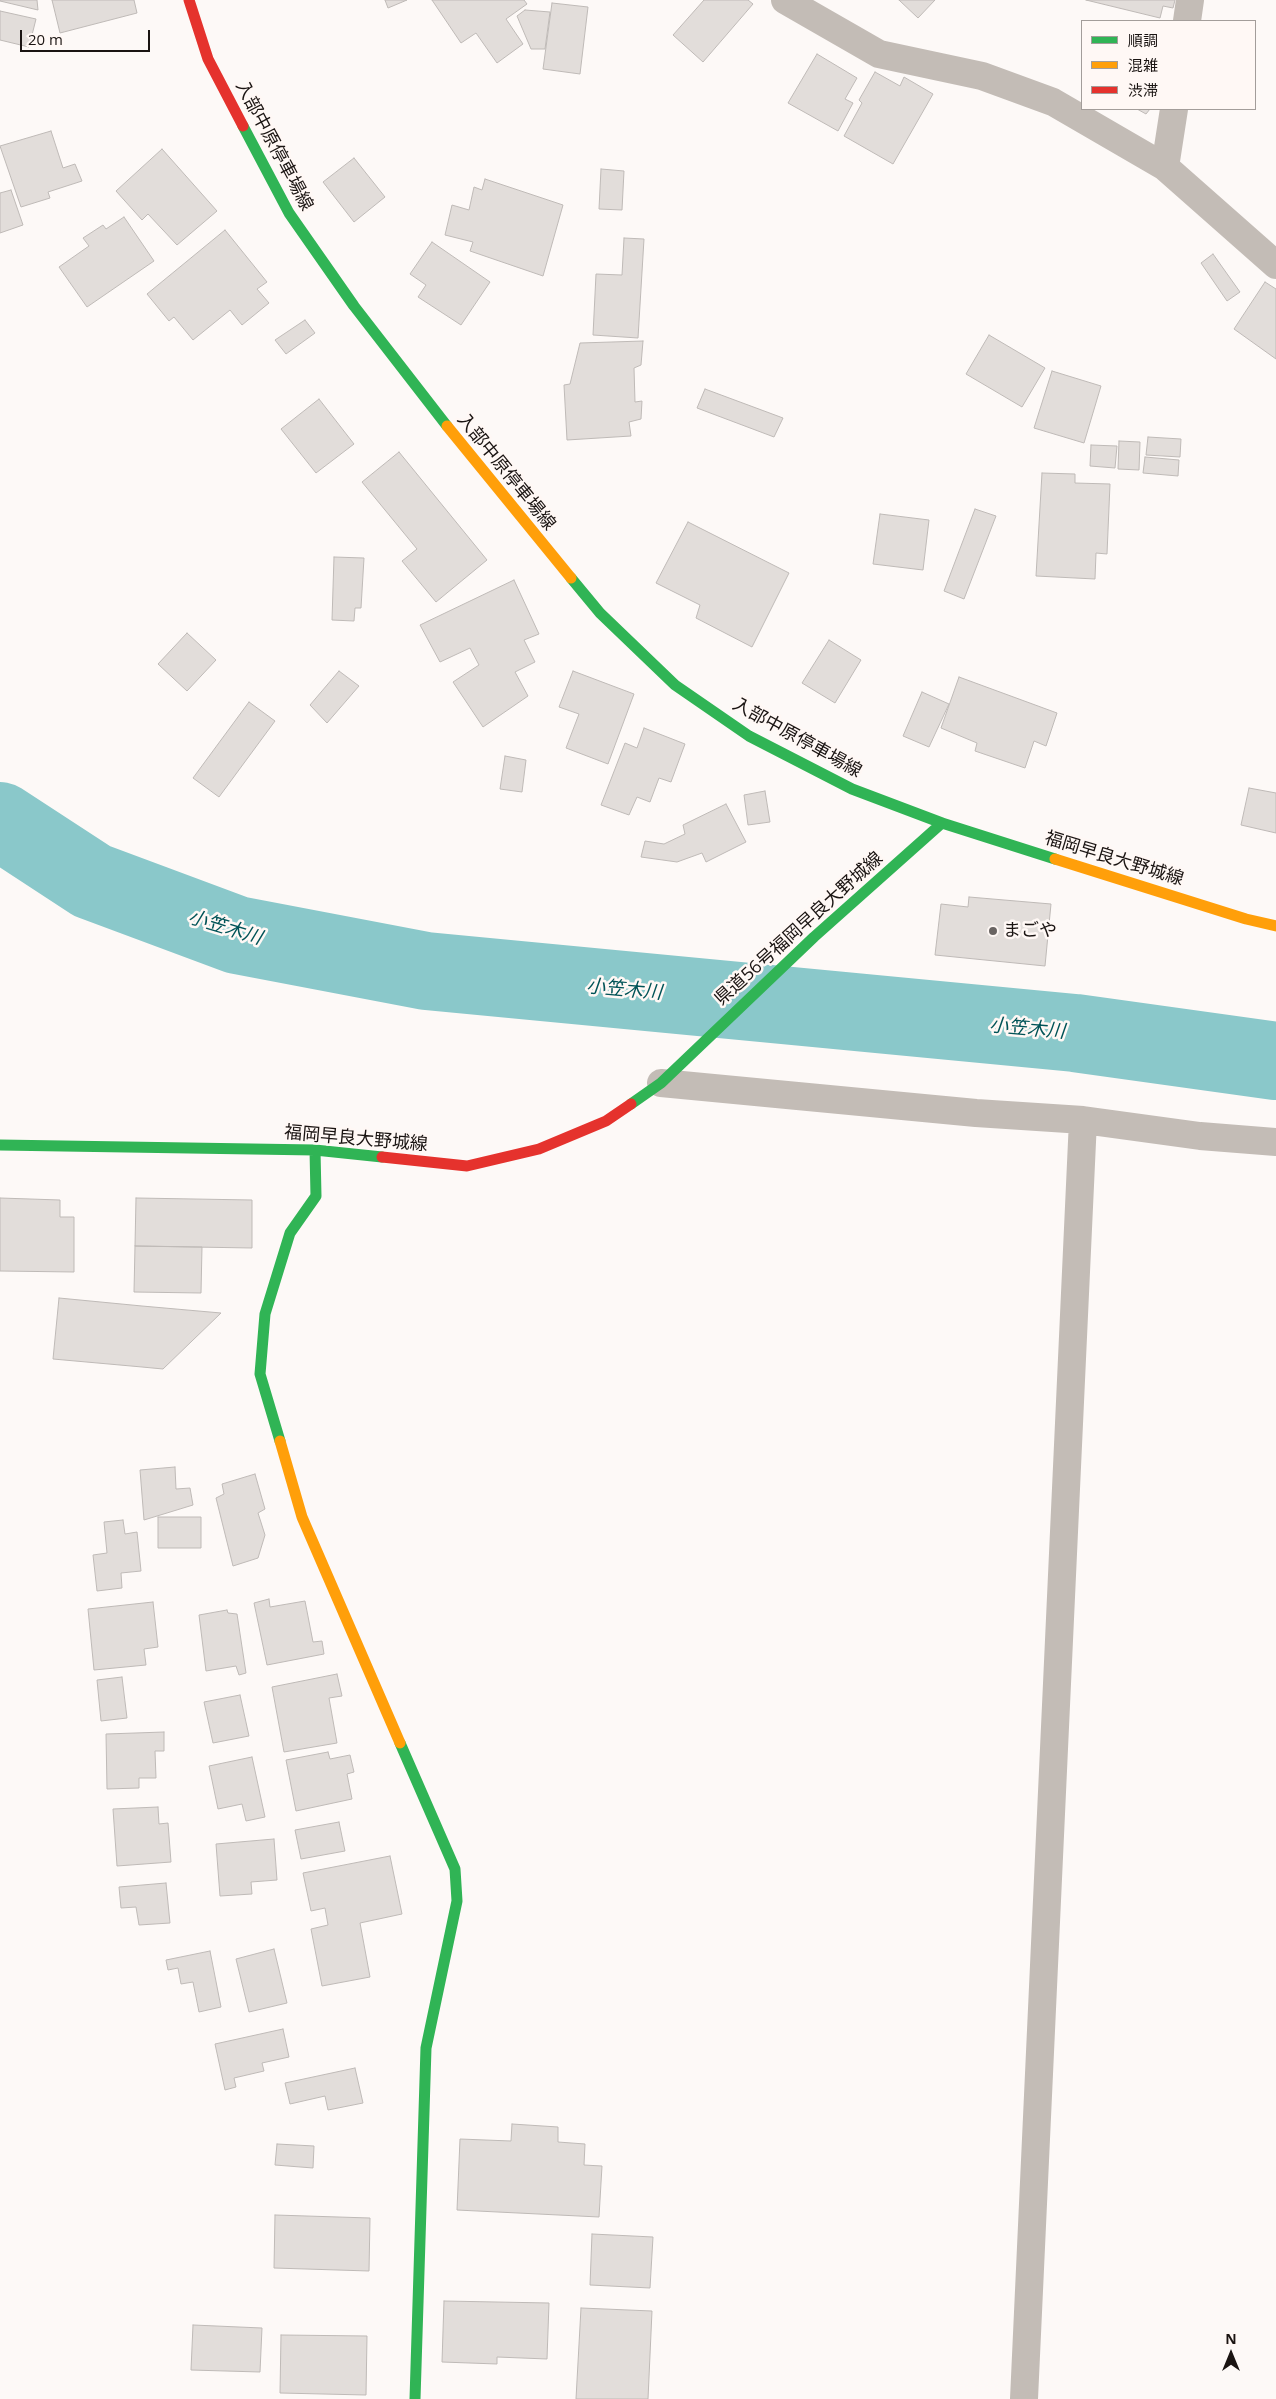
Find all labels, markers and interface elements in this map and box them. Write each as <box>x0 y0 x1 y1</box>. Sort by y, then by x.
scale bar <box>22 20 152 52</box>
legend <box>1081 20 1256 110</box>
text: 20 m <box>28 29 63 49</box>
text: 順調 <box>1128 30 1158 50</box>
text: 混雑 <box>1128 55 1158 75</box>
street label: 入部中原停車場線 <box>231 77 317 215</box>
text: 渋滞 <box>1128 80 1158 100</box>
street label: 入部中原停車場線 <box>452 409 560 535</box>
street label: 入部中原停車場線 <box>729 694 865 782</box>
street label: 福岡早良大野城線 <box>1042 828 1186 890</box>
street label: 県道56号福岡早良大野城線 <box>711 848 887 1010</box>
water label: 小笠木川 <box>185 906 265 950</box>
place label: まごや <box>1003 920 1057 942</box>
marker: まごや <box>987 925 999 937</box>
water label: 小笠木川 <box>585 975 663 1005</box>
water label: 小笠木川 <box>988 1014 1066 1044</box>
street label: 福岡早良大野城線 <box>283 1122 429 1156</box>
north arrow <box>1206 2329 1256 2379</box>
text: N <box>1225 2329 1237 2348</box>

